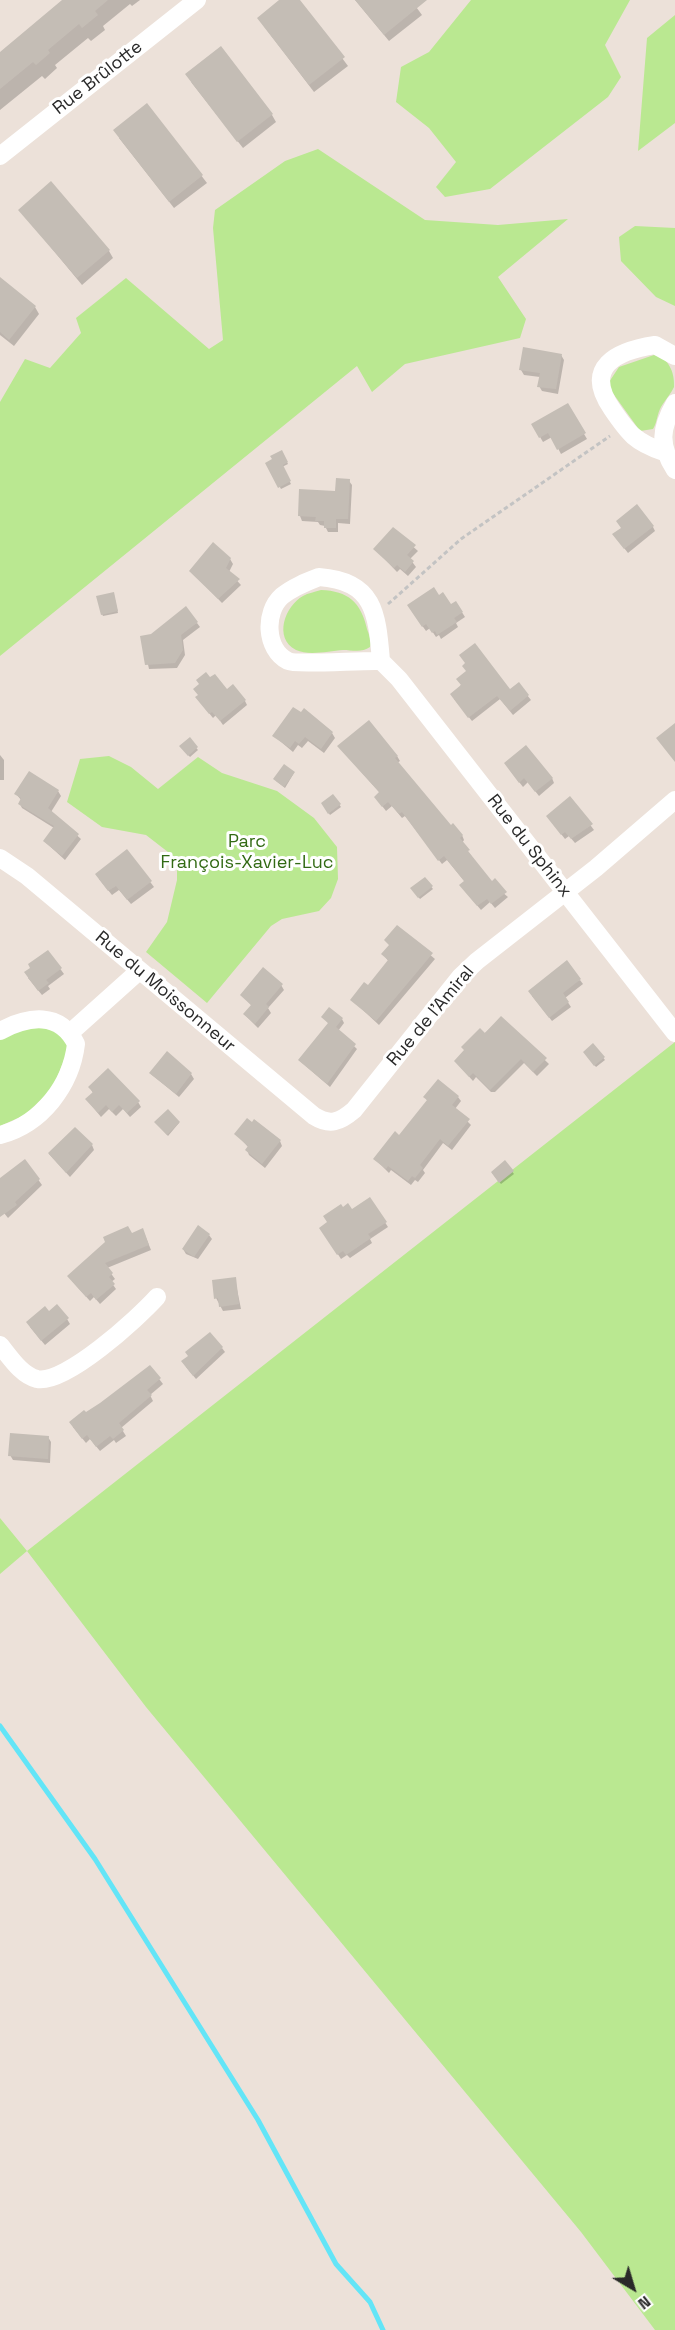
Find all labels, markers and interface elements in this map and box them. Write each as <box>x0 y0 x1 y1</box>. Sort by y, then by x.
street label: Rue Brûlotte <box>49 36 147 120</box>
street label: Rue du Sphinx <box>482 790 576 902</box>
park label: Parc François-Xavier-Luc <box>161 831 333 874</box>
street label: Rue du Moissonneur <box>90 927 240 1057</box>
street label: Rue de l'Amiral <box>383 961 479 1071</box>
north arrow <box>603 2258 663 2318</box>
text: N <box>634 2291 655 2314</box>

